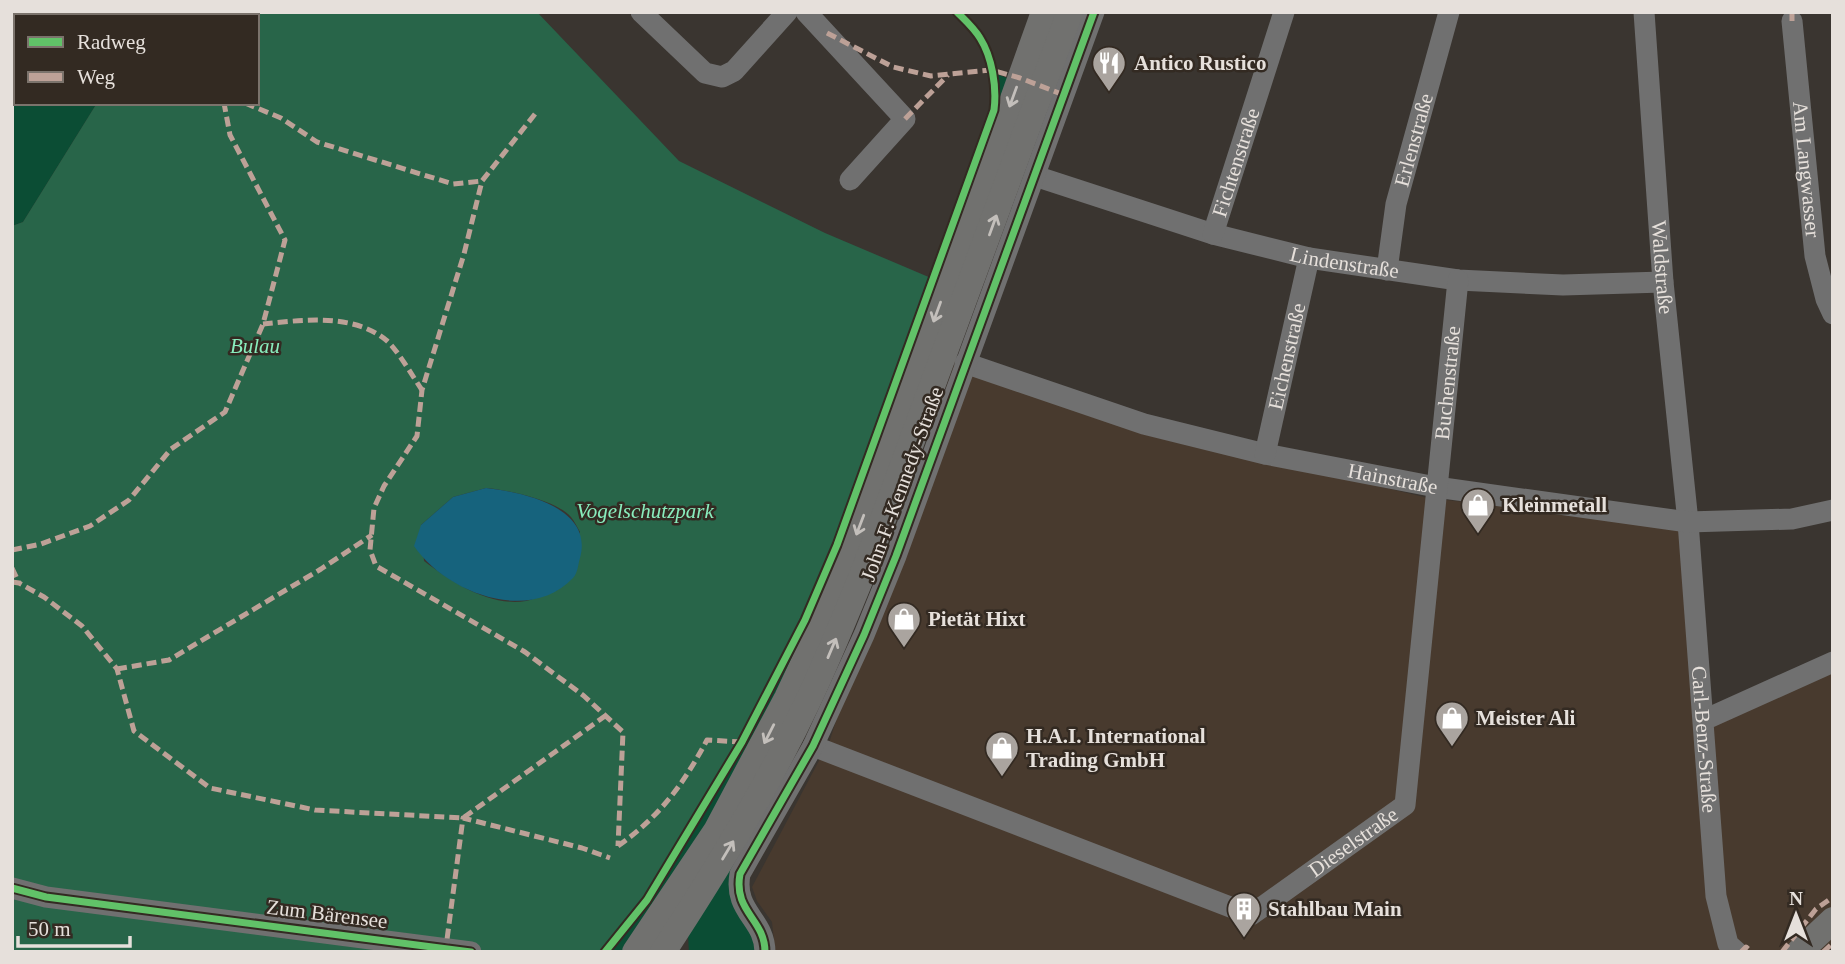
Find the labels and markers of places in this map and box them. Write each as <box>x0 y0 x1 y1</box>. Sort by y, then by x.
restaurant icon: Antico Rustico <box>1090 44 1128 93</box>
place label: Antico Rustico <box>1134 51 1266 75</box>
shop icon: Kleinmetall <box>1459 486 1497 535</box>
place label: Kleinmetall <box>1502 493 1607 517</box>
shop icon: Pietät Hixt <box>885 600 923 649</box>
place label: Pietät Hixt <box>928 607 1025 631</box>
shop icon: Meister Ali <box>1433 699 1471 748</box>
place label: Meister Ali <box>1476 706 1575 730</box>
place label: H.A.I. International Trading GmbH <box>1026 724 1206 772</box>
shop icon: H.A.I. International Trading GmbH <box>983 729 1021 778</box>
building icon: Stahlbau Main <box>1225 890 1263 939</box>
place label: Stahlbau Main <box>1268 897 1402 921</box>

